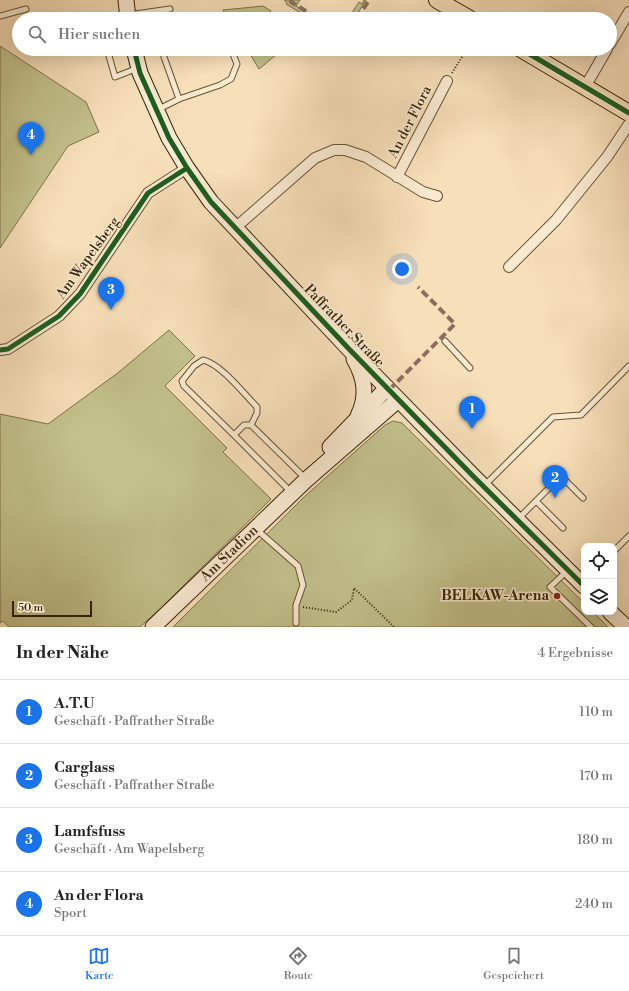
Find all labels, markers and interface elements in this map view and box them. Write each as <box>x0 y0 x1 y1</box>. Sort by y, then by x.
search box <box>12 12 617 56</box>
icon: search <box>26 23 48 45</box>
text: Hier suchen <box>58 25 140 44</box>
street label: An der Flora <box>384 82 436 162</box>
pin: 4 <box>18 122 44 155</box>
street label: Am Wapelsberg <box>52 213 124 303</box>
your location <box>392 259 412 279</box>
pin: 3 <box>98 277 124 310</box>
street label: Paffrather Straße <box>300 281 388 371</box>
pin: 1 <box>459 396 485 429</box>
pin: 2 <box>542 465 568 498</box>
street label: Am Stadion <box>196 521 263 586</box>
map controls <box>581 543 617 615</box>
button: locate <box>581 543 617 579</box>
button: layers <box>581 579 617 615</box>
place label: BELKAW-Arena <box>441 587 549 605</box>
marker: BELKAW-Arena <box>552 591 562 601</box>
scale bar <box>12 599 92 618</box>
text: 50 m <box>18 601 43 615</box>
text: In der Nähe <box>16 642 109 664</box>
text: 4 Ergebnisse <box>538 645 613 661</box>
text: A.T.U <box>54 694 95 713</box>
text: 1 <box>26 704 32 720</box>
text: 110 m <box>579 704 613 720</box>
text: Geschäft · Paffrather Straße <box>54 713 215 729</box>
text: Carglass <box>54 758 115 777</box>
text: 2 <box>25 768 33 784</box>
text: 170 m <box>579 768 613 784</box>
text: Geschäft · Paffrather Straße <box>54 777 215 793</box>
text: Lamfsfuss <box>54 822 125 841</box>
text: 3 <box>25 832 33 848</box>
text: 180 m <box>577 832 613 848</box>
text: Geschäft · Am Wapelsberg <box>54 841 204 857</box>
text: An der Flora <box>54 886 144 905</box>
text: 4 <box>25 896 33 912</box>
text: 240 m <box>575 896 613 912</box>
text: Sport <box>54 905 87 921</box>
tab: Karte <box>85 945 114 983</box>
tab: Route <box>284 945 313 983</box>
tab: Gespeichert <box>483 945 544 983</box>

